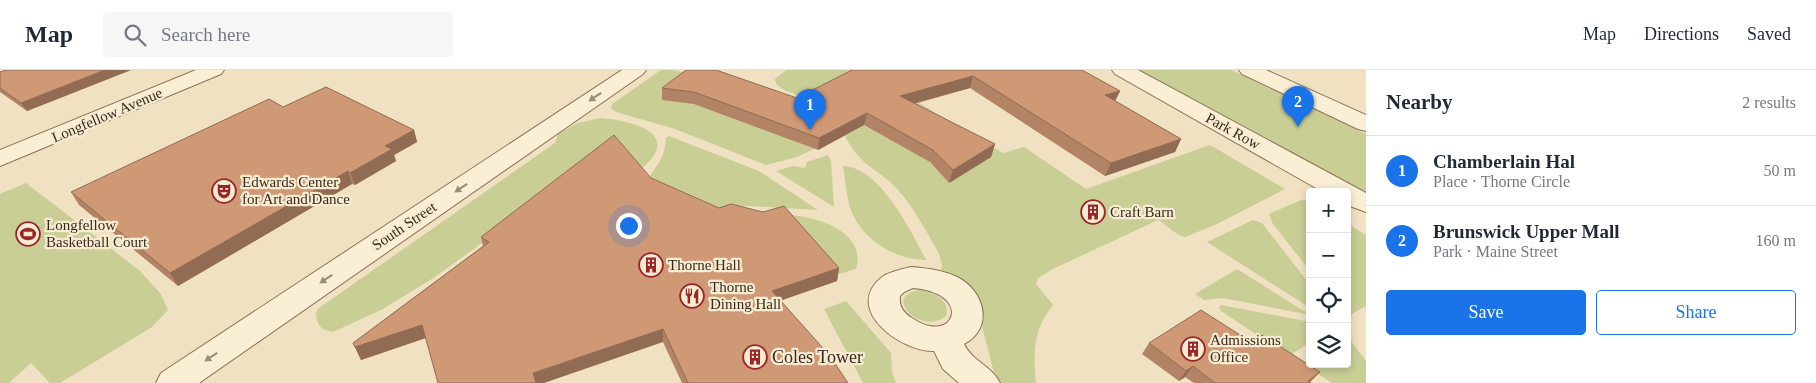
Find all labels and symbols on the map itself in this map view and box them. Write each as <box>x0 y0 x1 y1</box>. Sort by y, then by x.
street label: Longfellow Avenue <box>49 84 165 146</box>
pin: 2 <box>1282 86 1314 127</box>
pin: 1 <box>794 89 826 130</box>
one-way arrow <box>589 92 602 102</box>
street label: Park Row <box>1203 110 1263 153</box>
place label: Edwards Center for Art and Dance <box>242 174 350 207</box>
theatre icon: Edwards Center for Art and Dance <box>211 178 237 204</box>
one-way arrow <box>454 183 467 193</box>
street label: South Street <box>369 198 440 253</box>
building icon: Craft Barn <box>1080 199 1106 225</box>
place label: Craft Barn <box>1110 204 1174 220</box>
your location <box>616 213 642 239</box>
place label: Longfellow Basketball Court <box>46 217 148 250</box>
sports icon: Longfellow Basketball Court <box>15 221 41 247</box>
building icon: Thorne Hall <box>638 252 664 278</box>
place label: Thorne Hall <box>668 257 741 273</box>
one-way arrow <box>319 274 333 284</box>
place label: Thorne Dining Hall <box>710 279 781 312</box>
restaurant icon: Thorne Dining Hall <box>679 283 705 309</box>
place label: Admissions Office <box>1210 332 1281 365</box>
building icon: Admissions Office <box>1180 336 1206 362</box>
building icon: Coles Tower <box>742 344 768 370</box>
place label: Coles Tower <box>772 347 863 367</box>
one-way arrow <box>204 352 217 362</box>

